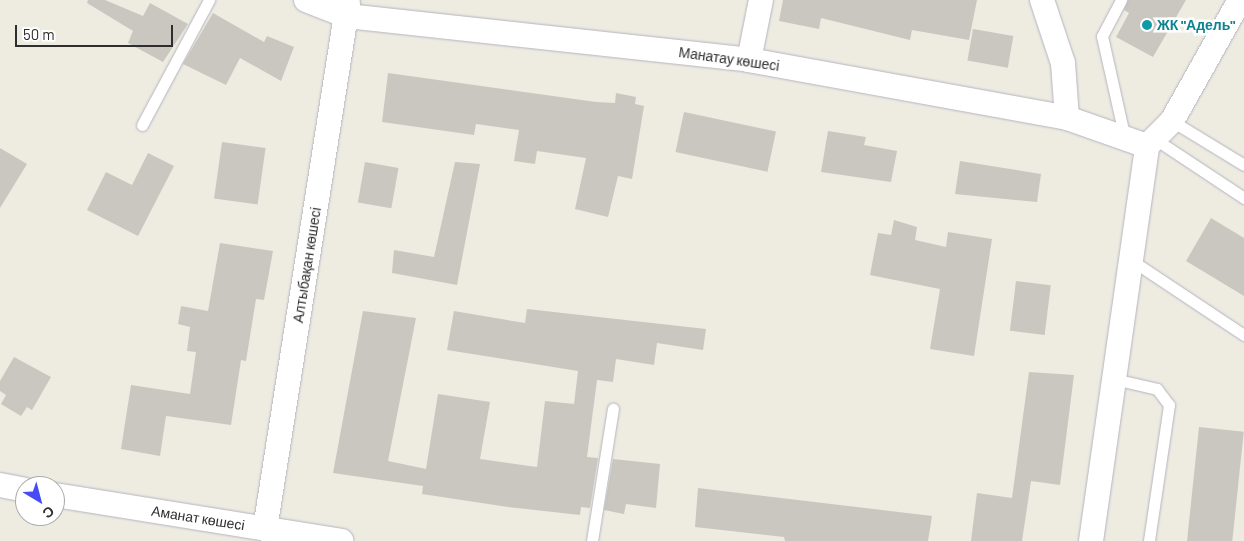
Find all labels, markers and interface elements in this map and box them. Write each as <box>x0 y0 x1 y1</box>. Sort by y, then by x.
scale bar <box>18 15 175 47</box>
place label: ЖК "Адель" <box>1157 17 1235 33</box>
marker: ЖК "Адель" <box>1141 19 1153 31</box>
text: 50 m <box>23 25 55 43</box>
street label: Манатау көшесі <box>678 44 780 74</box>
street label: Алтыбақан көшесі <box>290 206 324 324</box>
north arrow <box>15 476 65 526</box>
street label: Аманат көшесі <box>150 502 246 534</box>
text: С <box>40 503 58 522</box>

